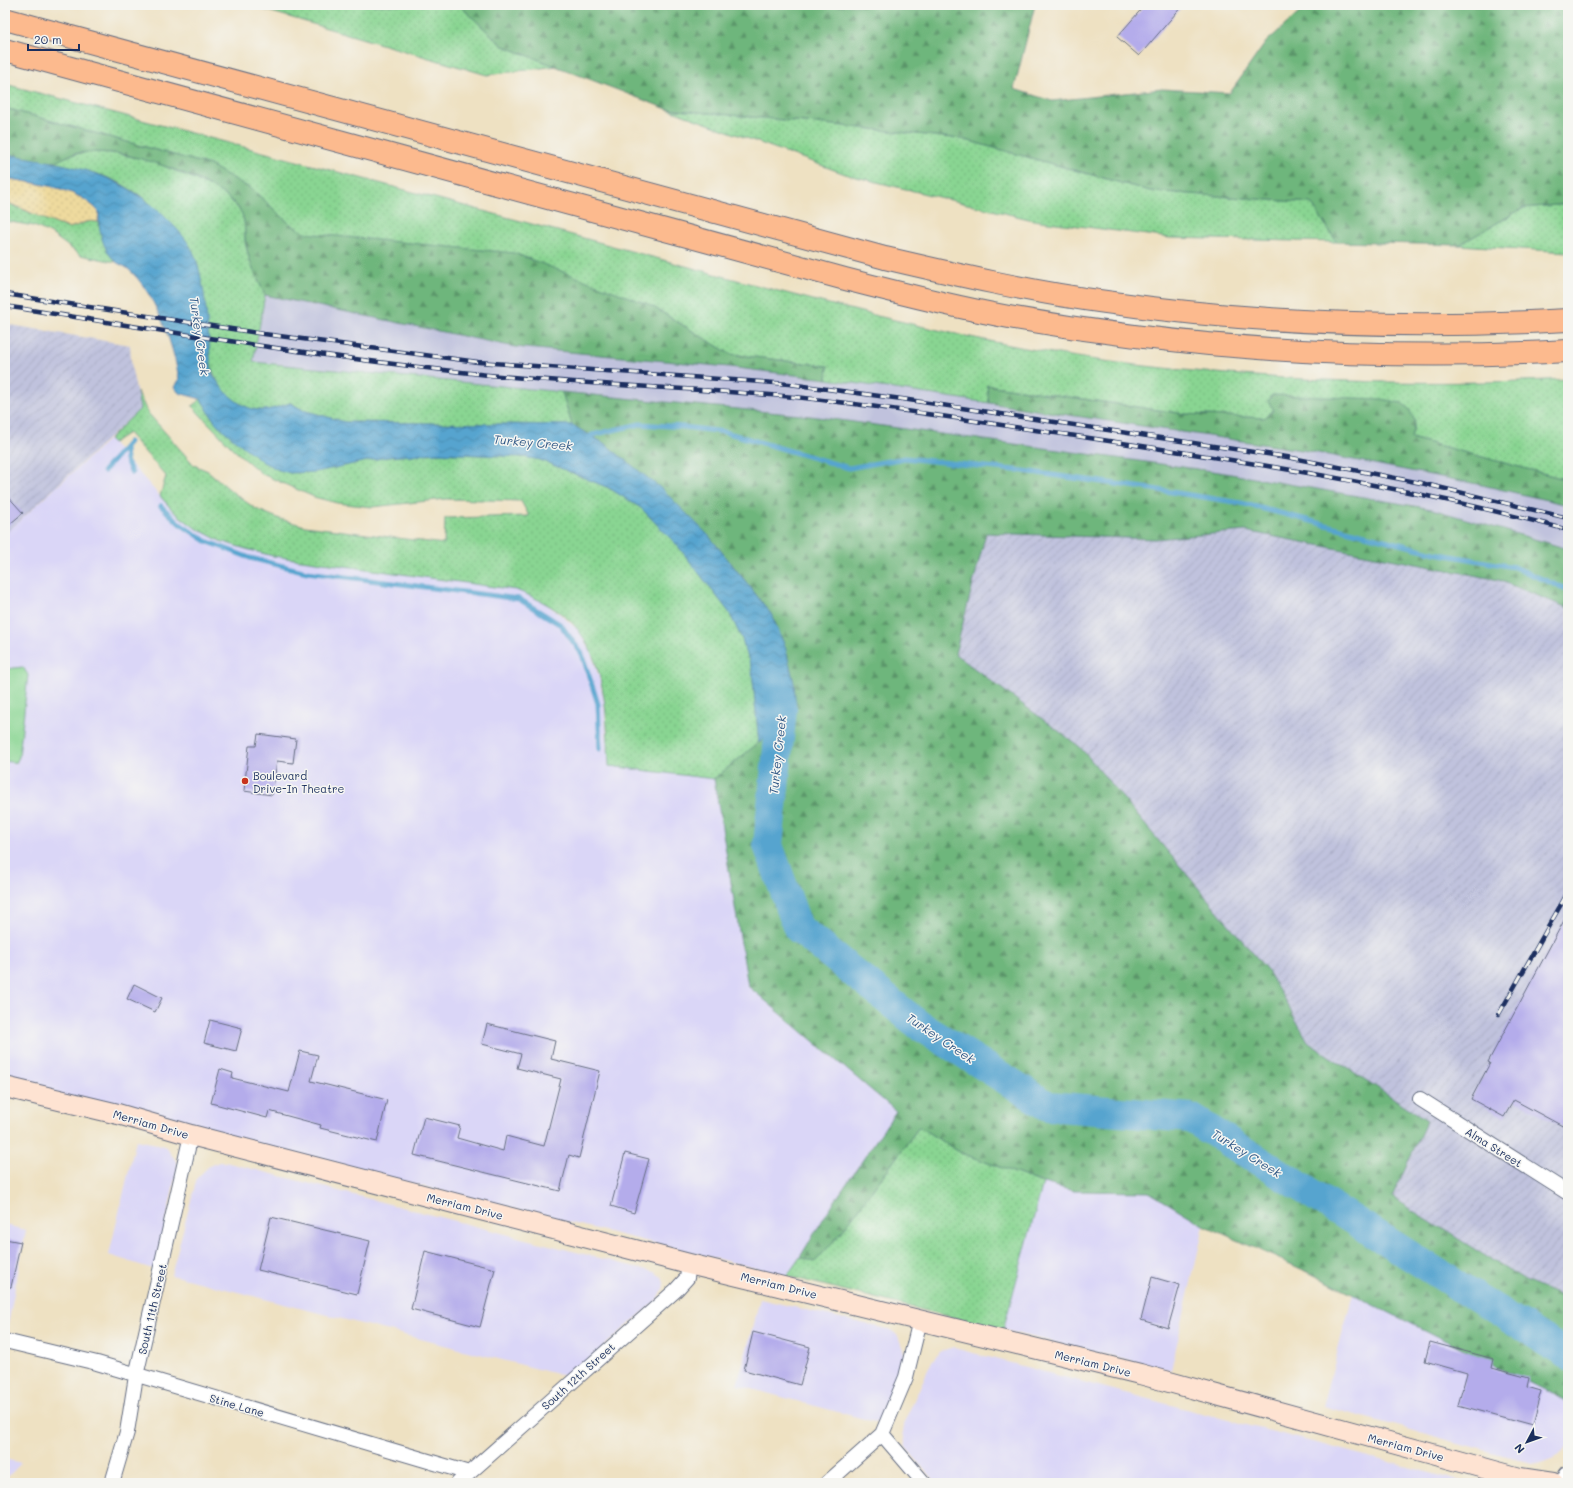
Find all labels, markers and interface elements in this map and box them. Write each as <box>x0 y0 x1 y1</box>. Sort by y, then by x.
scale bar <box>28 26 79 52</box>
text: 20 m <box>34 31 62 47</box>
water label: Turkey Creek <box>187 296 214 377</box>
water label: Turkey Creek <box>493 431 574 453</box>
water label: Turkey Creek <box>765 714 789 795</box>
place label: Boulevard Drive-In Theatre <box>253 768 345 796</box>
marker: Boulevard Drive-In Theatre <box>240 776 250 786</box>
water label: Turkey Creek <box>904 1009 979 1067</box>
street label: Merriam Drive <box>111 1106 191 1142</box>
street label: Alma Street <box>1463 1124 1525 1171</box>
water label: Turkey Creek <box>1209 1125 1285 1181</box>
street label: Merriam Drive <box>425 1189 505 1223</box>
street label: South 11th Street <box>134 1262 170 1356</box>
street label: Merriam Drive <box>739 1268 819 1302</box>
street label: South 12th Street <box>538 1339 618 1413</box>
street label: Merriam Drive <box>1053 1346 1133 1380</box>
street label: Stine Lane <box>208 1390 266 1420</box>
north arrow <box>1507 1422 1547 1462</box>
street label: Merriam Drive <box>1366 1430 1446 1464</box>
text: N <box>1511 1441 1527 1457</box>

